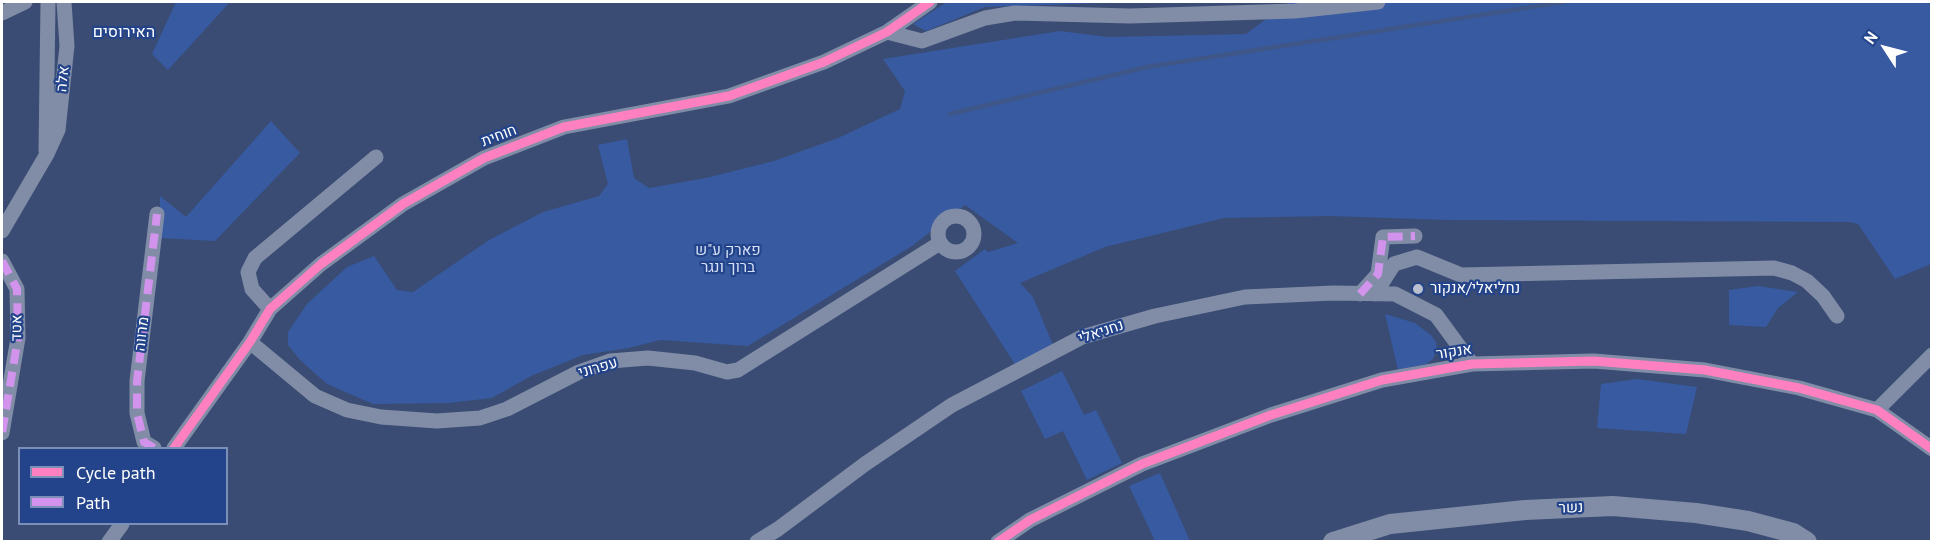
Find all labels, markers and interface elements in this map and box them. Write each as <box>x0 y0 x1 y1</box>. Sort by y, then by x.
north arrow <box>1855 18 1915 78</box>
district label: האירוסים <box>93 22 155 42</box>
text: N <box>1859 27 1882 48</box>
street label: אלה <box>53 65 73 93</box>
street label: חוחית <box>479 121 519 151</box>
park label: פארק ע"ש ברוך ונגר <box>695 242 761 277</box>
place label: נחליאלי/אנקור <box>1430 280 1520 298</box>
marker: נחליאלי/אנקור <box>1411 282 1425 296</box>
street label: אטד <box>8 315 26 341</box>
street label: מרווה <box>131 316 153 352</box>
street label: נחניאלי <box>1076 316 1126 348</box>
street label: אנקור <box>1435 340 1473 364</box>
street label: עפרוני <box>576 354 620 382</box>
legend <box>18 447 228 525</box>
text: Cycle path <box>76 461 156 484</box>
text: Path <box>76 491 110 514</box>
street label: נשר <box>1558 499 1584 517</box>

